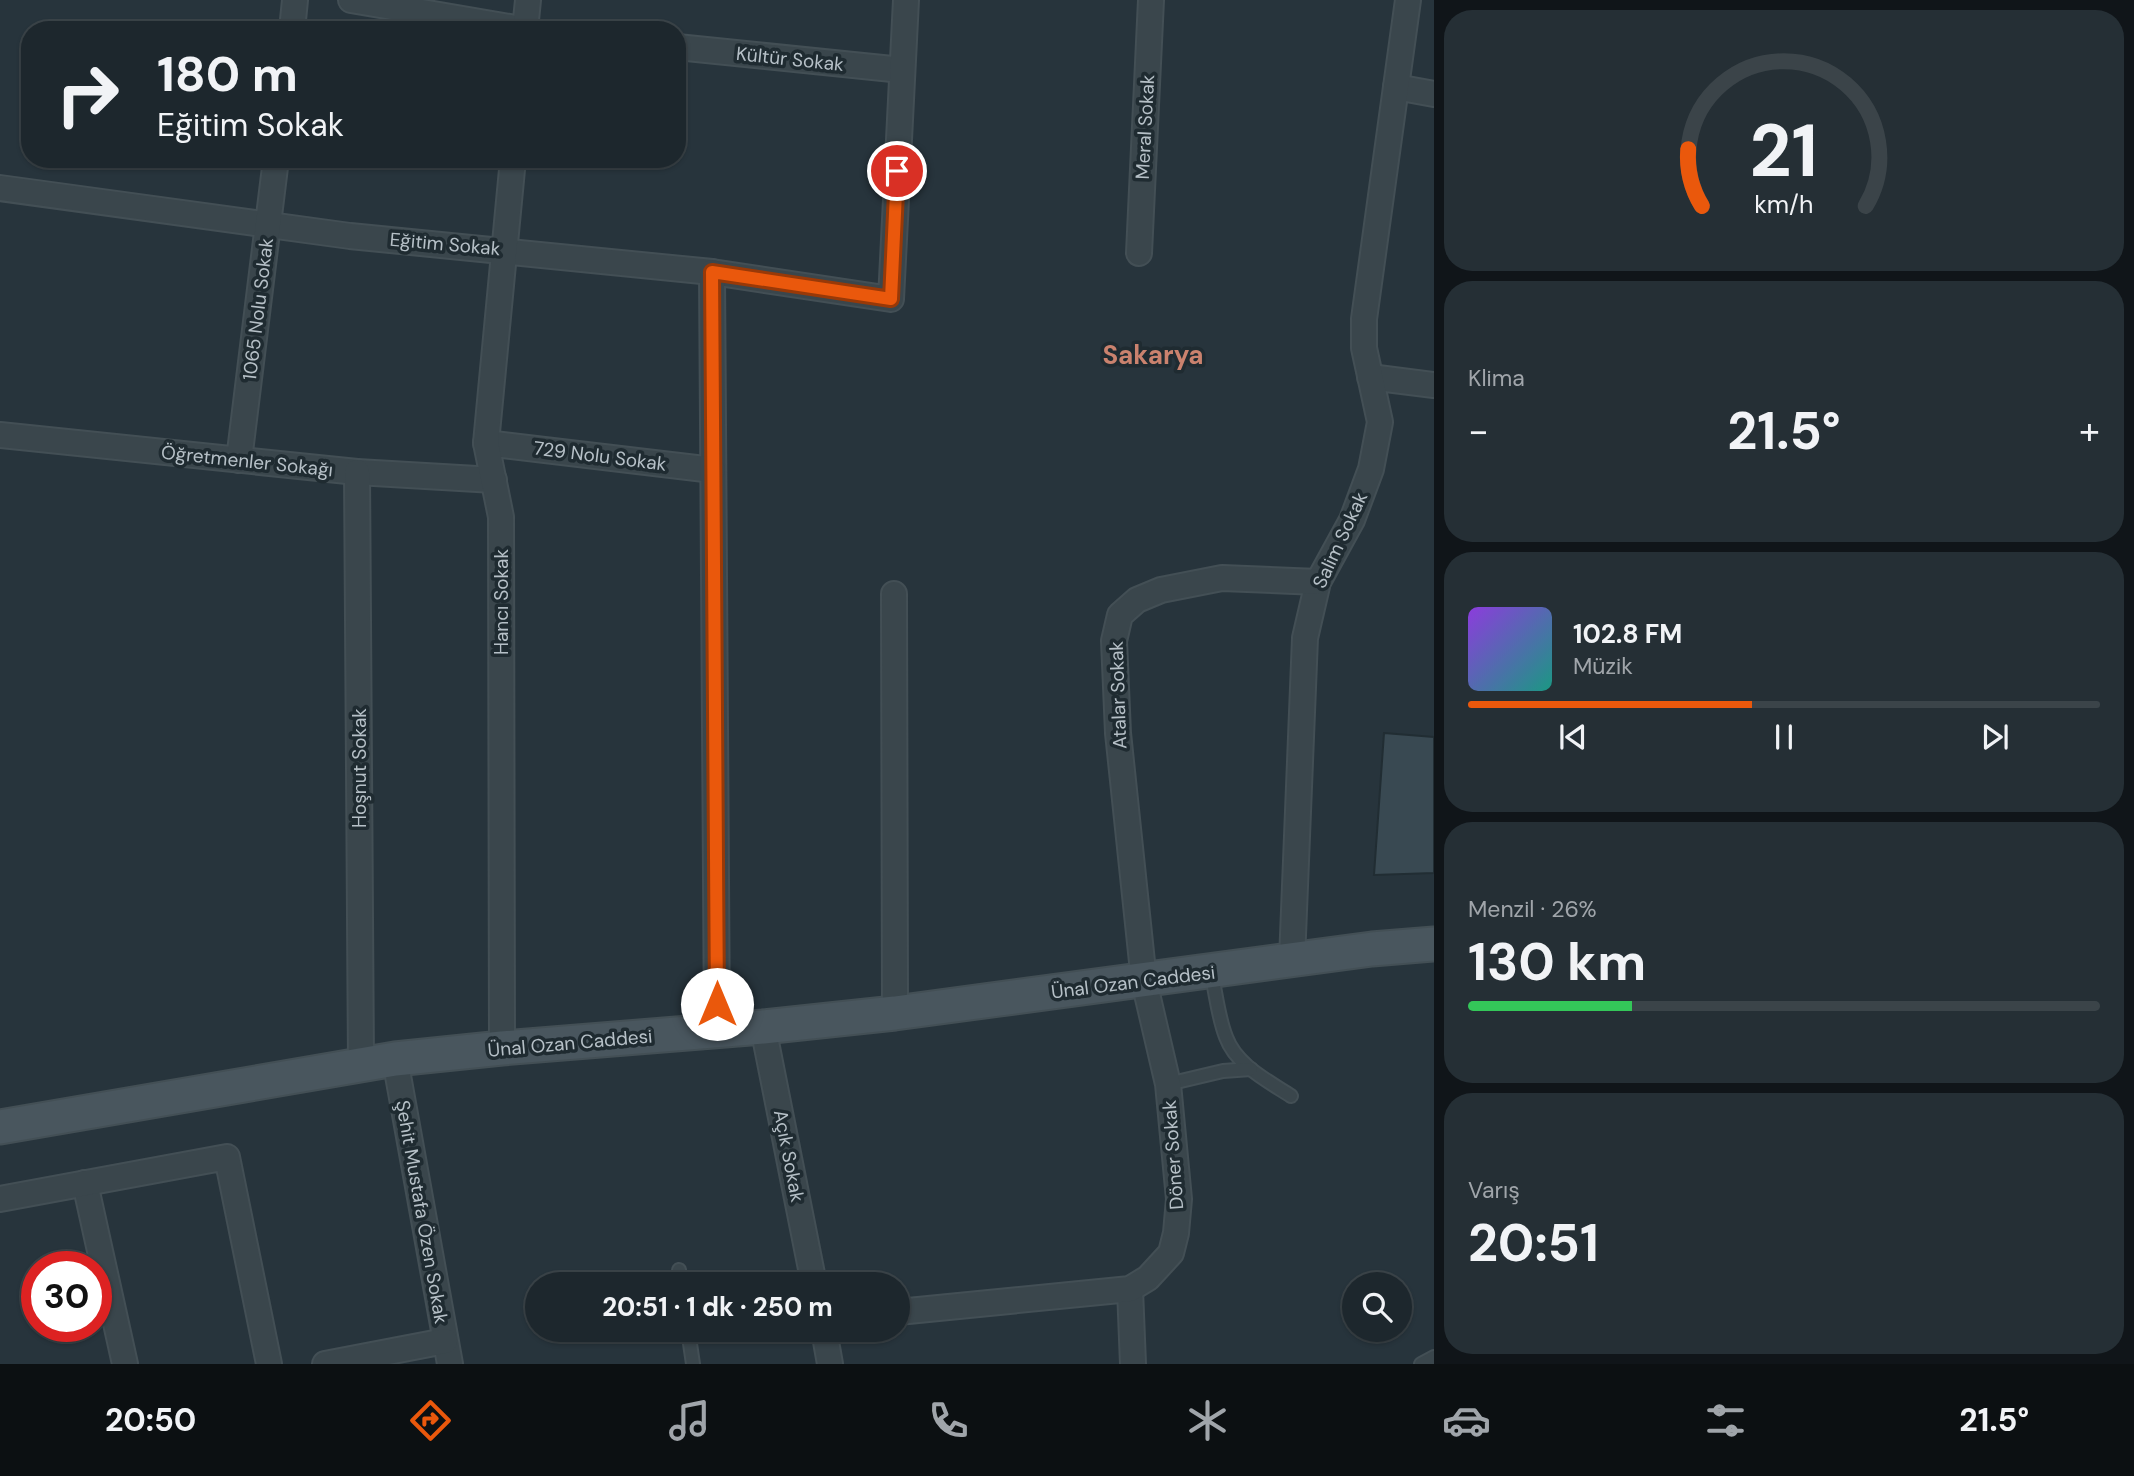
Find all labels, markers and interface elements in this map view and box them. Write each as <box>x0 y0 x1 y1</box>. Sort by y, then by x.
street label: Kültür Sokak <box>735 41 845 77</box>
text: 180 m <box>157 42 298 106</box>
icon: right <box>42 49 133 140</box>
street label: Meral Sokak <box>1130 73 1160 180</box>
text: Eğitim Sokak <box>157 104 344 146</box>
text: 21 <box>1750 105 1818 200</box>
pin <box>867 141 927 201</box>
icon: arrive <box>878 152 916 190</box>
text: km/h <box>1754 188 1814 221</box>
street label: Eğitim Sokak <box>389 227 502 261</box>
street label: 1065 Nolu Sokak <box>237 236 279 382</box>
district label: Sakarya <box>1102 338 1204 372</box>
text: Klima <box>1468 363 1525 393</box>
text: 21.5° <box>1727 397 1841 465</box>
text: − <box>1468 406 1489 456</box>
text: + <box>2079 406 2100 456</box>
street label: 729 Nolu Sokak <box>532 435 668 477</box>
street label: Öğretmenler Sokağı <box>160 440 334 482</box>
street label: Salim Sokak <box>1307 487 1373 592</box>
street label: Hancı Sokak <box>489 549 514 655</box>
text: 102.8 FM <box>1573 617 1682 651</box>
street label: Atalar Sokak <box>1104 640 1132 749</box>
text: Müzik <box>1573 651 1633 681</box>
street label: Hoşnut Sokak <box>347 708 372 828</box>
icon: previous <box>1554 718 1592 756</box>
icon: pause <box>1765 718 1803 756</box>
icon: next <box>1976 718 2014 756</box>
text: Menzil · 26% <box>1468 894 1597 924</box>
text: 130 km <box>1468 928 1646 996</box>
street label: Ünal Ozan Caddesi <box>1050 960 1216 1004</box>
position arrow <box>680 967 754 1041</box>
street label: Ünal Ozan Caddesi <box>487 1023 653 1063</box>
street label: Şehit Mustafa Özen Sokak <box>390 1098 454 1326</box>
street label: Döner Sokak <box>1157 1099 1189 1211</box>
street label: Açık Sokak <box>768 1108 810 1205</box>
text: Varış <box>1468 1175 1520 1205</box>
text: 20:51 <box>1468 1209 1599 1277</box>
speed limit sign: 30 <box>21 1251 112 1342</box>
map controls <box>1342 1272 1412 1342</box>
button: search <box>1342 1272 1412 1342</box>
text: 20:51 · 1 dk · 250 m <box>602 1290 833 1324</box>
icon: directions <box>406 1396 455 1445</box>
icon: music <box>665 1396 714 1445</box>
icon: phone <box>924 1396 973 1445</box>
icon: climate <box>1183 1396 1232 1445</box>
icon: car <box>1442 1396 1491 1445</box>
icon: filters <box>1701 1396 1750 1445</box>
text: 20:50 <box>105 1399 196 1441</box>
text: 21.5° <box>1959 1399 2029 1441</box>

